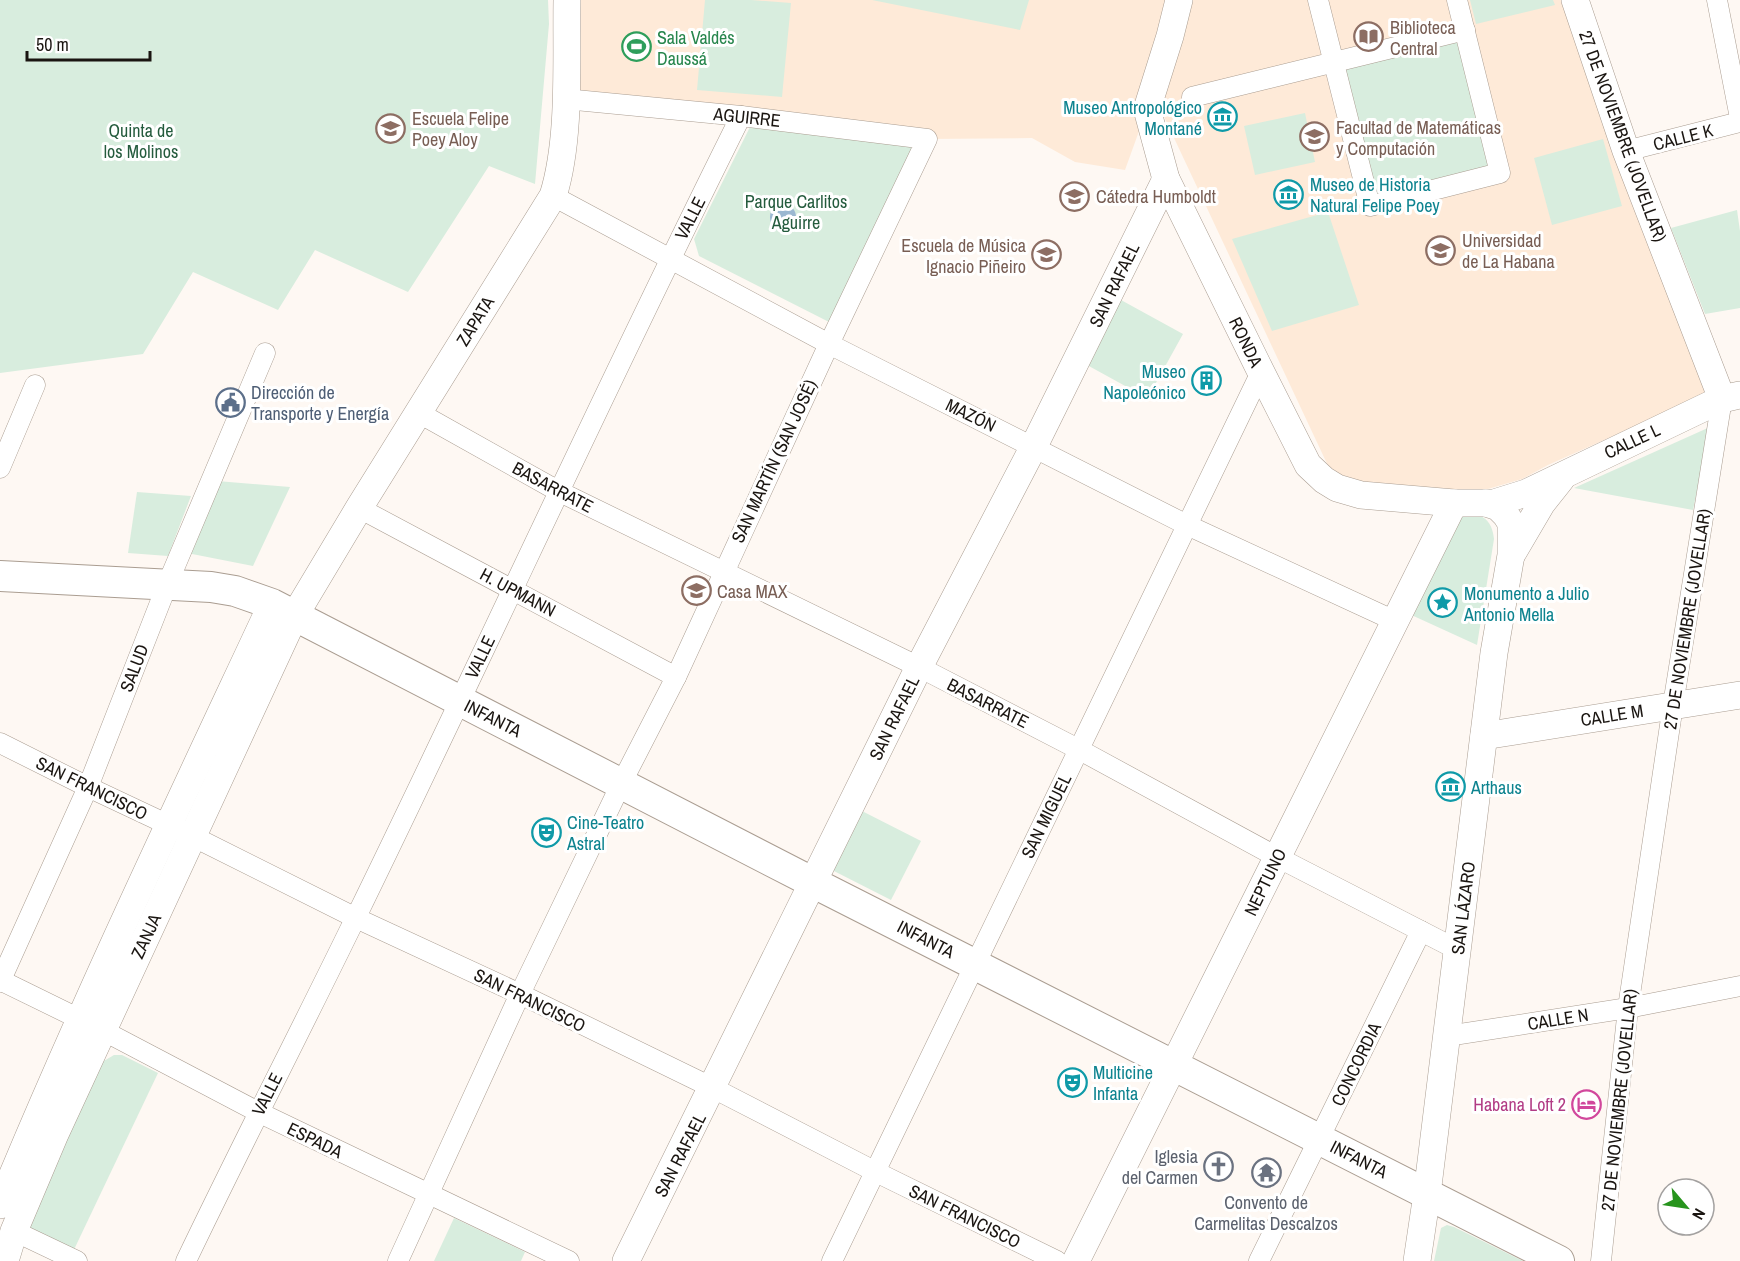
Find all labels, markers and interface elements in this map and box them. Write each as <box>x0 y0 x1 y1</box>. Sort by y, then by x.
place label: Biblioteca Central <box>1390 15 1456 61</box>
library icon: Biblioteca Central <box>1353 21 1385 53</box>
scale bar <box>27 24 150 62</box>
place label: Sala Valdés Daussá <box>657 25 735 71</box>
street label: 27 DE NOVIEMBRE (JOVELLAR) <box>1573 27 1673 245</box>
sports icon: Sala Valdés Daussá <box>620 31 652 63</box>
text: 50 m <box>36 32 69 57</box>
place label: Museo Antropológico Montané <box>1063 95 1202 141</box>
street label: AGUIRRE <box>711 101 782 133</box>
museum icon: Museo Antropológico Montané <box>1207 101 1239 133</box>
place label: Escuela Felipe Poey Aloy <box>412 106 509 152</box>
school or university icon: Escuela Felipe Poey Aloy <box>375 112 407 144</box>
place label: Facultad de Matemáticas y Computación <box>1336 115 1501 161</box>
street label: CALLE K <box>1651 117 1716 156</box>
park label: Quinta de los Molinos <box>104 118 178 164</box>
school or university icon: Facultad de Matemáticas y Computación <box>1299 121 1331 153</box>
place label: Museo de Historia Natural Felipe Poey <box>1310 172 1440 218</box>
museum icon: Museo de Historia Natural Felipe Poey <box>1273 178 1305 210</box>
school or university icon: Cátedra Humboldt <box>1059 180 1091 212</box>
place label: Cátedra Humboldt <box>1096 184 1216 209</box>
park label: Parque Carlitos Aguirre <box>745 189 847 235</box>
street label: VALLE <box>669 192 711 244</box>
place label: Universidad de La Habana <box>1462 228 1555 274</box>
place label: Escuela de Música Ignacio Piñeiro <box>901 233 1026 279</box>
school or university icon: Universidad de La Habana <box>1425 234 1457 266</box>
school or university icon: Escuela de Música Ignacio Piñeiro <box>1031 239 1063 271</box>
street label: SAN RAFAEL <box>1083 239 1145 331</box>
street label: ZAPATA <box>450 291 500 351</box>
street label: RONDA <box>1223 313 1269 372</box>
place label: Museo Napoleónico <box>1103 359 1186 405</box>
building icon: Museo Napoleónico <box>1191 365 1223 397</box>
street label: SAN MARTÍN (SAN JOSÉ) <box>725 375 823 547</box>
place label: Dirección de Transporte y Energía <box>251 380 389 426</box>
public building icon: Dirección de Transporte y Energía <box>214 386 246 418</box>
street label: MAZÓN <box>942 392 1000 438</box>
street label: CALLE L <box>1600 417 1664 465</box>
street label: BASARRATE <box>508 455 598 519</box>
street label: 27 DE NOVIEMBRE (JOVELLAR) <box>1657 507 1717 731</box>
street label: H. UPMANN <box>476 562 560 622</box>
school or university icon: Casa MAX <box>680 575 712 607</box>
place label: Casa MAX <box>717 579 788 604</box>
place label: Monumento a Julio Antonio Mella <box>1463 581 1590 627</box>
place icon: Monumento a Julio Antonio Mella <box>1427 587 1459 619</box>
street label: VALLE <box>459 631 501 683</box>
street label: SALUD <box>114 641 154 695</box>
street label: SAN RAFAEL <box>863 672 925 764</box>
street label: BASARRATE <box>943 672 1033 734</box>
street label: INFANTA <box>460 693 526 743</box>
street label: CALLE M <box>1579 698 1645 732</box>
street label: SAN FRANCISCO <box>32 750 152 826</box>
street label: SAN MIGUEL <box>1015 770 1077 862</box>
museum icon: Arthaus <box>1434 771 1466 803</box>
place label: Arthaus <box>1470 775 1522 800</box>
place label: Cine-Teatro Astral <box>566 810 644 856</box>
theatre icon: Cine-Teatro Astral <box>530 816 562 848</box>
street label: NEPTUNO <box>1238 844 1292 920</box>
street label: SAN LÁZARO <box>1445 860 1481 956</box>
street label: ZANJA <box>125 909 167 962</box>
street label: INFANTA <box>893 914 959 964</box>
street label: SAN FRANCISCO <box>470 962 590 1038</box>
street label: 27 DE NOVIEMBRE (JOVELLAR) <box>1595 988 1643 1212</box>
street label: CALLE N <box>1526 1002 1590 1036</box>
street label: CONCORDIA <box>1325 1018 1387 1110</box>
place label: Multicine Infanta <box>1093 1060 1153 1106</box>
theatre icon: Multicine Infanta <box>1056 1066 1088 1098</box>
street label: VALLE <box>246 1068 288 1120</box>
hotel icon: Habana Loft 2 <box>1571 1088 1603 1120</box>
place label: Habana Loft 2 <box>1473 1092 1566 1117</box>
street label: SAN RAFAEL <box>648 1109 712 1201</box>
street label: ESPADA <box>283 1116 347 1164</box>
street label: INFANTA <box>1326 1134 1392 1184</box>
place label: Iglesia del Carmen <box>1122 1144 1198 1190</box>
church icon: Iglesia del Carmen <box>1203 1150 1235 1182</box>
temple icon: Convento de Carmelitas Descalzos <box>1250 1157 1282 1189</box>
north arrow <box>1656 1177 1716 1237</box>
street label: SAN FRANCISCO <box>905 1178 1025 1254</box>
place label: Convento de Carmelitas Descalzos <box>1194 1190 1338 1236</box>
text: N <box>1687 1205 1711 1224</box>

